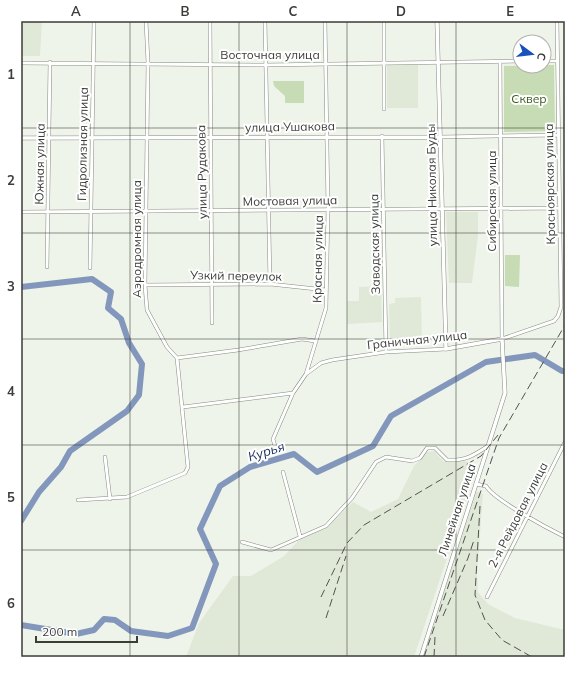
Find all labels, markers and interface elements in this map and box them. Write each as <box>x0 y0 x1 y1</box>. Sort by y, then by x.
text: A <box>71 3 81 19</box>
text: B <box>181 3 190 19</box>
text: C <box>289 3 298 19</box>
text: D <box>396 3 406 19</box>
text: E <box>506 3 514 19</box>
north arrow <box>512 34 552 74</box>
street label: Восточная улица <box>220 47 320 62</box>
text: С <box>534 51 549 62</box>
text: 1 <box>7 66 15 82</box>
street label: Гидролизная улица <box>74 87 91 201</box>
park label: Сквер <box>511 91 547 106</box>
street label: улица Ушакова <box>245 118 335 135</box>
street label: Южная улица <box>31 123 48 205</box>
street label: Красноярская улица <box>541 123 558 245</box>
street label: улица Николая Буды <box>423 124 440 246</box>
street label: улица Рудакова <box>193 125 210 219</box>
street label: Сибирская улица <box>484 150 499 252</box>
text: 2 <box>7 172 15 188</box>
street label: Аэродромная улица <box>129 180 144 298</box>
street label: Мостовая улица <box>243 192 337 209</box>
street label: Заводская улица <box>366 194 383 294</box>
street label: Красная улица <box>309 215 326 303</box>
street label: Узкий переулок <box>189 267 283 284</box>
text: 3 <box>7 278 15 294</box>
street label: Граничная улица <box>366 327 468 352</box>
text: 4 <box>7 383 15 399</box>
water label: Курья <box>246 438 286 464</box>
street label: 2-я Рейдовая улица <box>484 459 551 570</box>
street label: Линейная улица <box>434 462 479 558</box>
text: 5 <box>7 489 15 505</box>
text: 6 <box>7 595 15 611</box>
scale bar <box>36 618 137 644</box>
text: 200 m <box>42 624 77 639</box>

